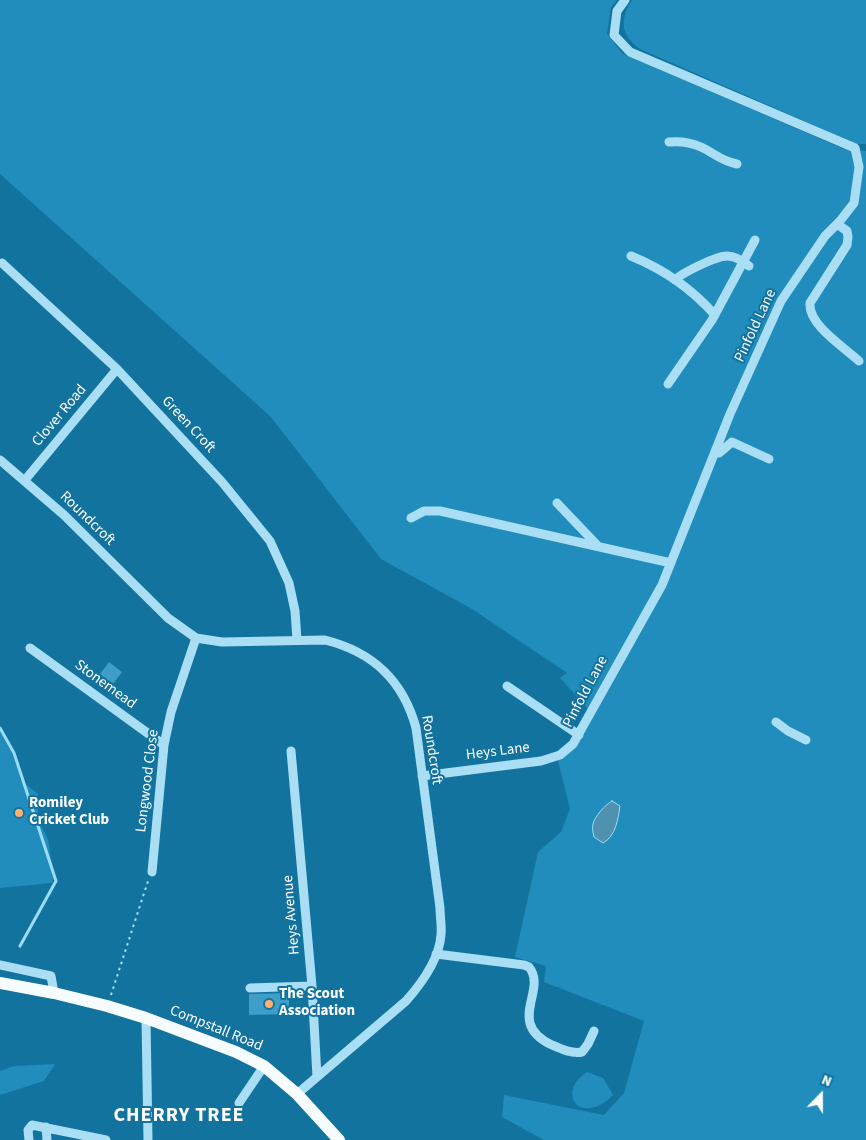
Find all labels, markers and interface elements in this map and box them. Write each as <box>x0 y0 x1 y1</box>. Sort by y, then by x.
street label: Pinfold Lane <box>731 287 781 365</box>
street label: Clover Road <box>29 381 91 451</box>
street label: Green Croft <box>157 393 219 457</box>
street label: Roundcroft <box>56 488 118 550</box>
street label: Pinfold Lane <box>560 653 612 731</box>
street label: Stonemead <box>71 657 139 713</box>
street label: Roundcroft <box>417 714 445 786</box>
street label: Longwood Close <box>133 729 163 833</box>
street label: Heys Lane <box>465 739 531 765</box>
place label: Romiley Cricket Club <box>29 795 109 830</box>
marker: Romiley Cricket Club <box>13 807 25 819</box>
street label: Heys Avenue <box>280 874 304 956</box>
place label: The Scout Association <box>279 986 355 1021</box>
marker: The Scout Association <box>263 998 275 1010</box>
street label: Compstall Road <box>167 1002 265 1056</box>
north arrow <box>796 1070 846 1120</box>
text: N <box>819 1070 835 1092</box>
district label: CHERRY TREE <box>112 1105 246 1129</box>

